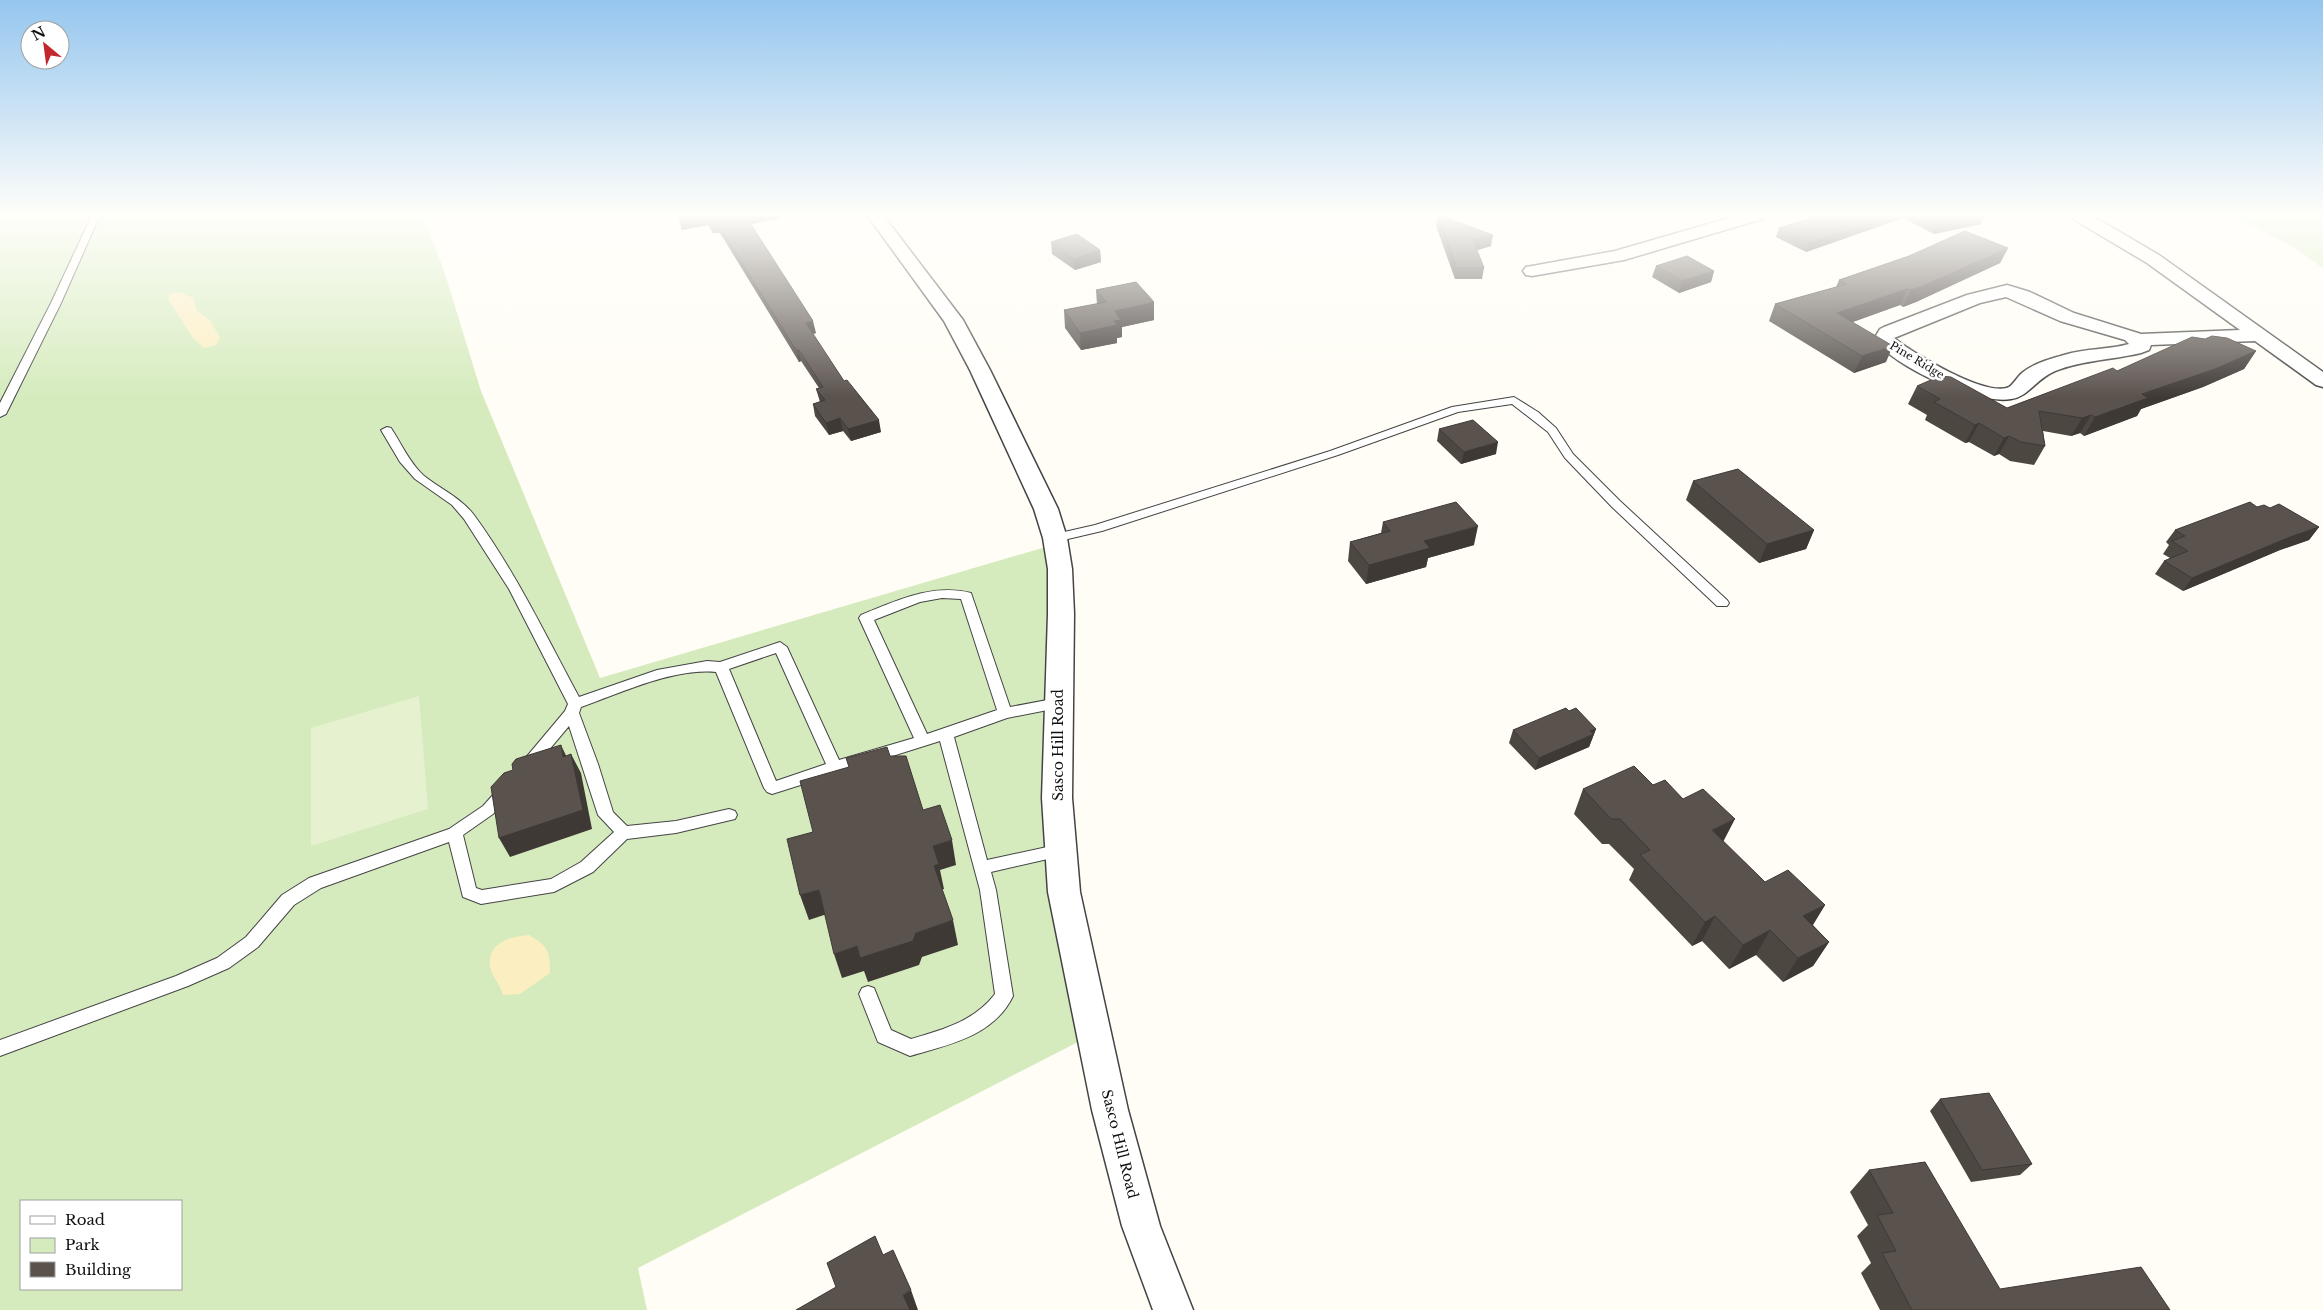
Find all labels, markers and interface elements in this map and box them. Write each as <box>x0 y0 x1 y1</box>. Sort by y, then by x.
north arrow <box>20 20 70 70</box>
text: N <box>29 23 49 45</box>
street label: Pine Ridge <box>1887 338 1947 382</box>
street label: Sasco Hill Road <box>1049 688 1067 801</box>
street label: Sasco Hill Road <box>1098 1088 1142 1201</box>
legend <box>20 1200 182 1290</box>
text: Road <box>65 1210 105 1229</box>
text: Park <box>65 1235 101 1254</box>
text: Building <box>65 1260 132 1279</box>

